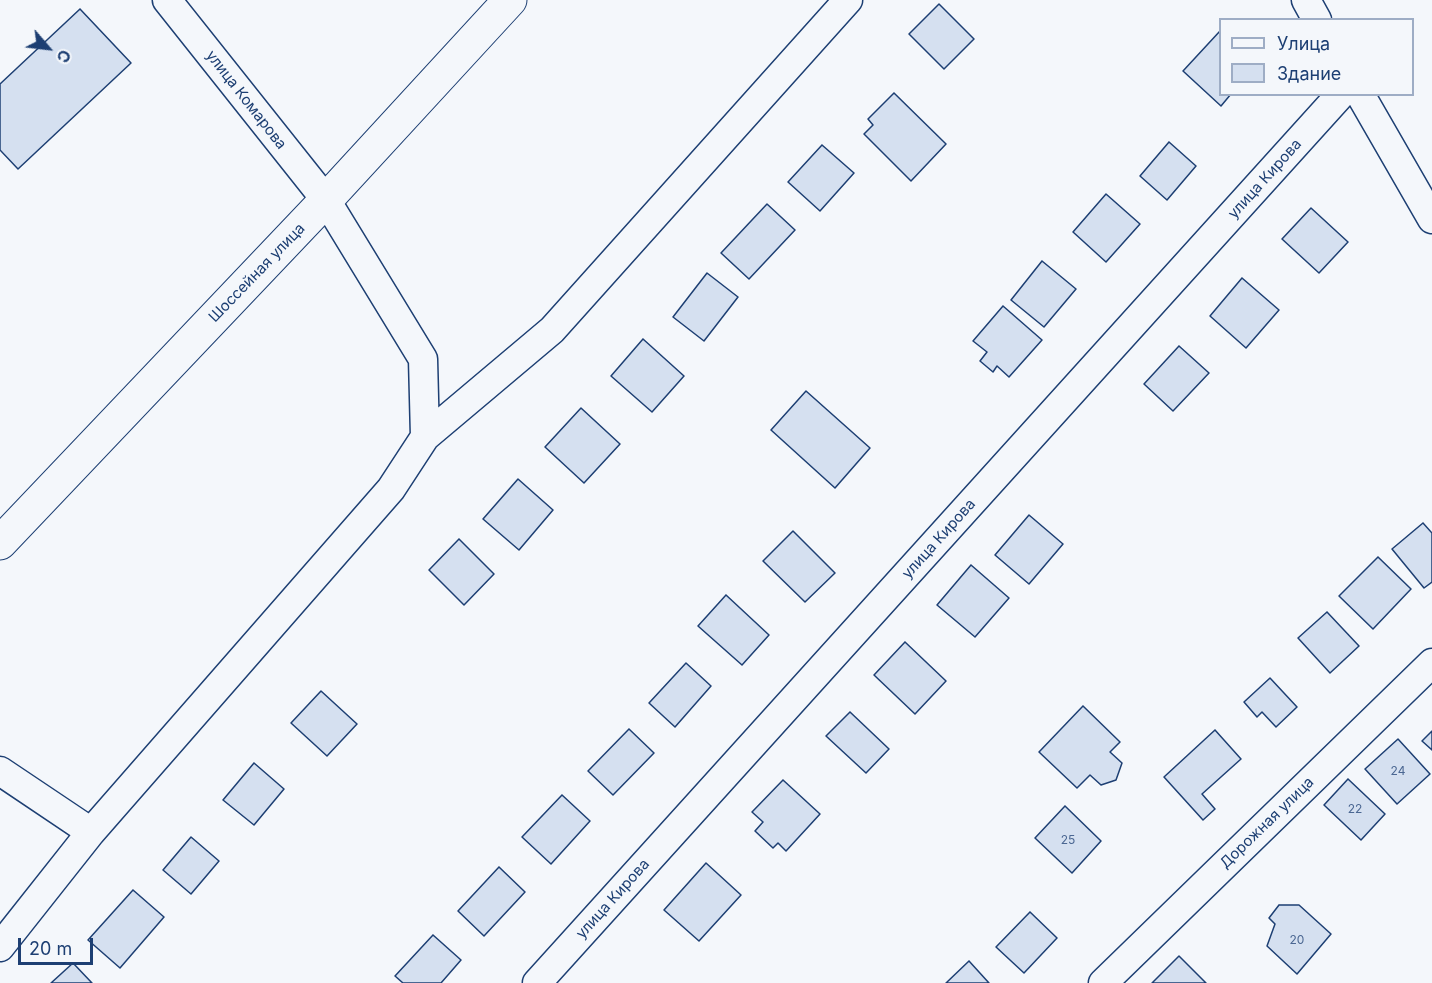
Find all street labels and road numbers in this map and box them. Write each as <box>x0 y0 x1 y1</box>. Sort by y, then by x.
street label: улица Комарова <box>202 47 290 153</box>
street label: улица Кирова <box>1225 135 1305 223</box>
street label: Шоссейная улица <box>205 220 309 326</box>
street label: улица Кирова <box>899 495 979 583</box>
street label: Дорожная улица <box>1216 774 1318 872</box>
street label: улица Кирова <box>573 855 653 943</box>

